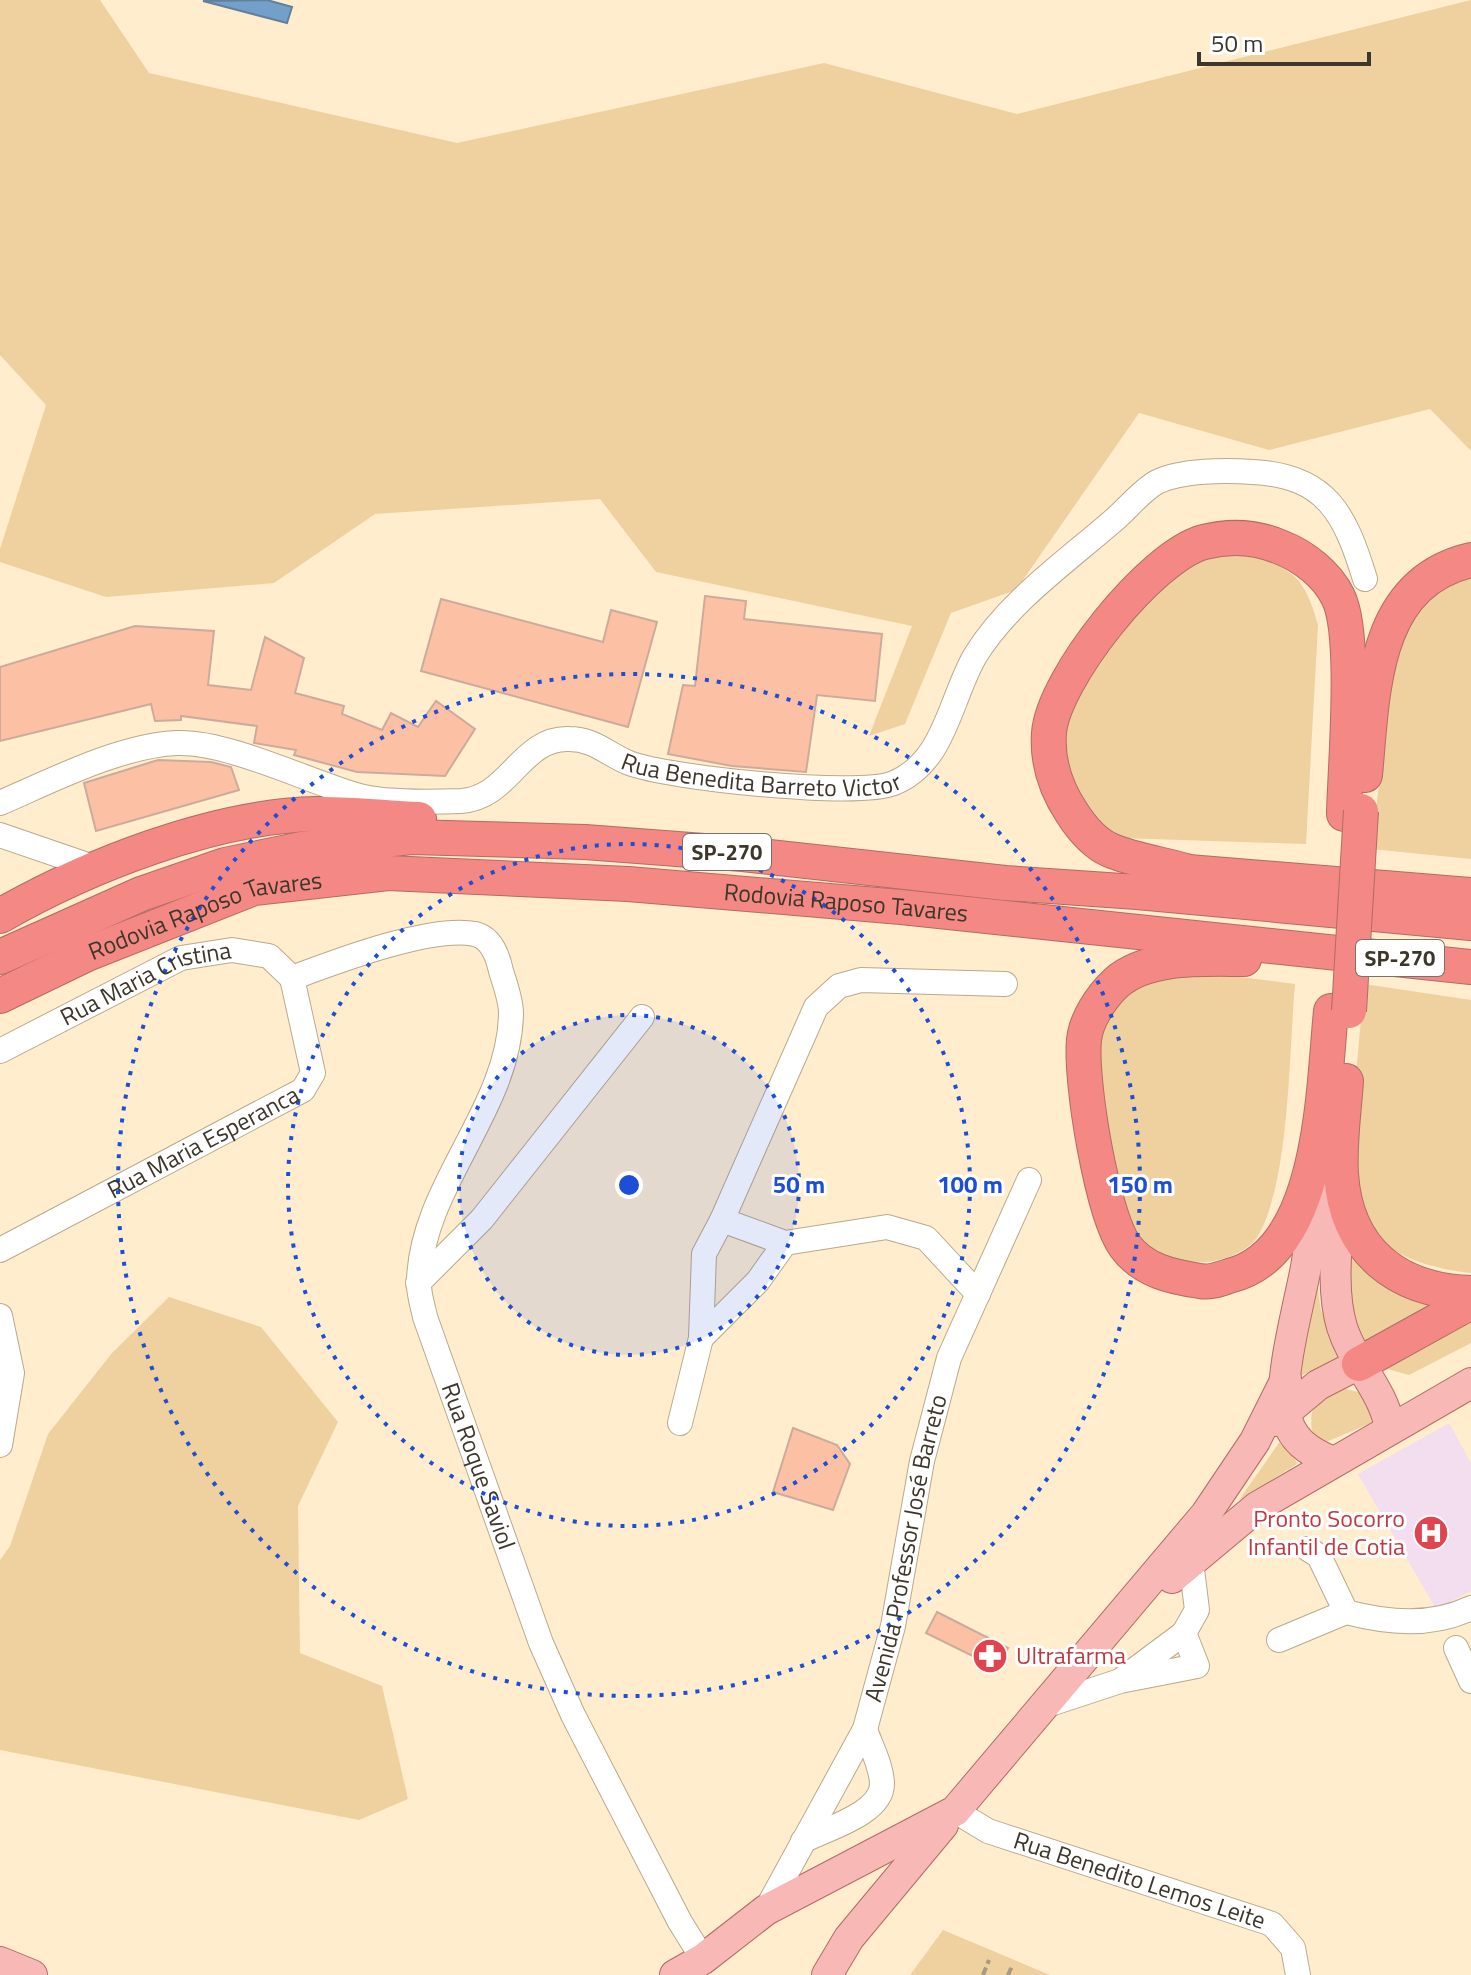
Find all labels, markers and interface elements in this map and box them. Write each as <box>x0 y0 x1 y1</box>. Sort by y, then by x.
scale bar <box>1199 16 1369 66</box>
text: 50 m <box>1211 25 1263 61</box>
street label: Rua Benedita Barreto Victor <box>616 743 907 805</box>
road number: SP-270 <box>683 834 771 870</box>
street label: Rodovia Raposo Tavares <box>83 862 324 969</box>
street label: Rodovia Raposo Tavares <box>722 873 970 931</box>
street label: Rua Maria Cristina <box>53 931 234 1034</box>
road number: SP-270 <box>1356 940 1444 976</box>
street label: Rua Maria Esperanca <box>100 1076 305 1207</box>
text: 50 m <box>773 1166 825 1202</box>
text: 100 m <box>937 1166 1003 1202</box>
text: 150 m <box>1107 1166 1173 1202</box>
centre of rings <box>615 1171 643 1199</box>
street label: Rua Roque Saviol <box>433 1377 525 1554</box>
street label: Avenida Professor José Barreto <box>854 1390 956 1706</box>
place label: Pronto Socorro Infantil de Cotia <box>1248 1500 1405 1564</box>
hospital icon: Pronto Socorro Infantil de Cotia <box>1412 1514 1450 1552</box>
pharmacy icon: Ultrafarma <box>971 1637 1009 1675</box>
place label: Ultrafarma <box>1016 1637 1126 1673</box>
street label: Rua Benedito Lemos Leite <box>1009 1822 1270 1938</box>

